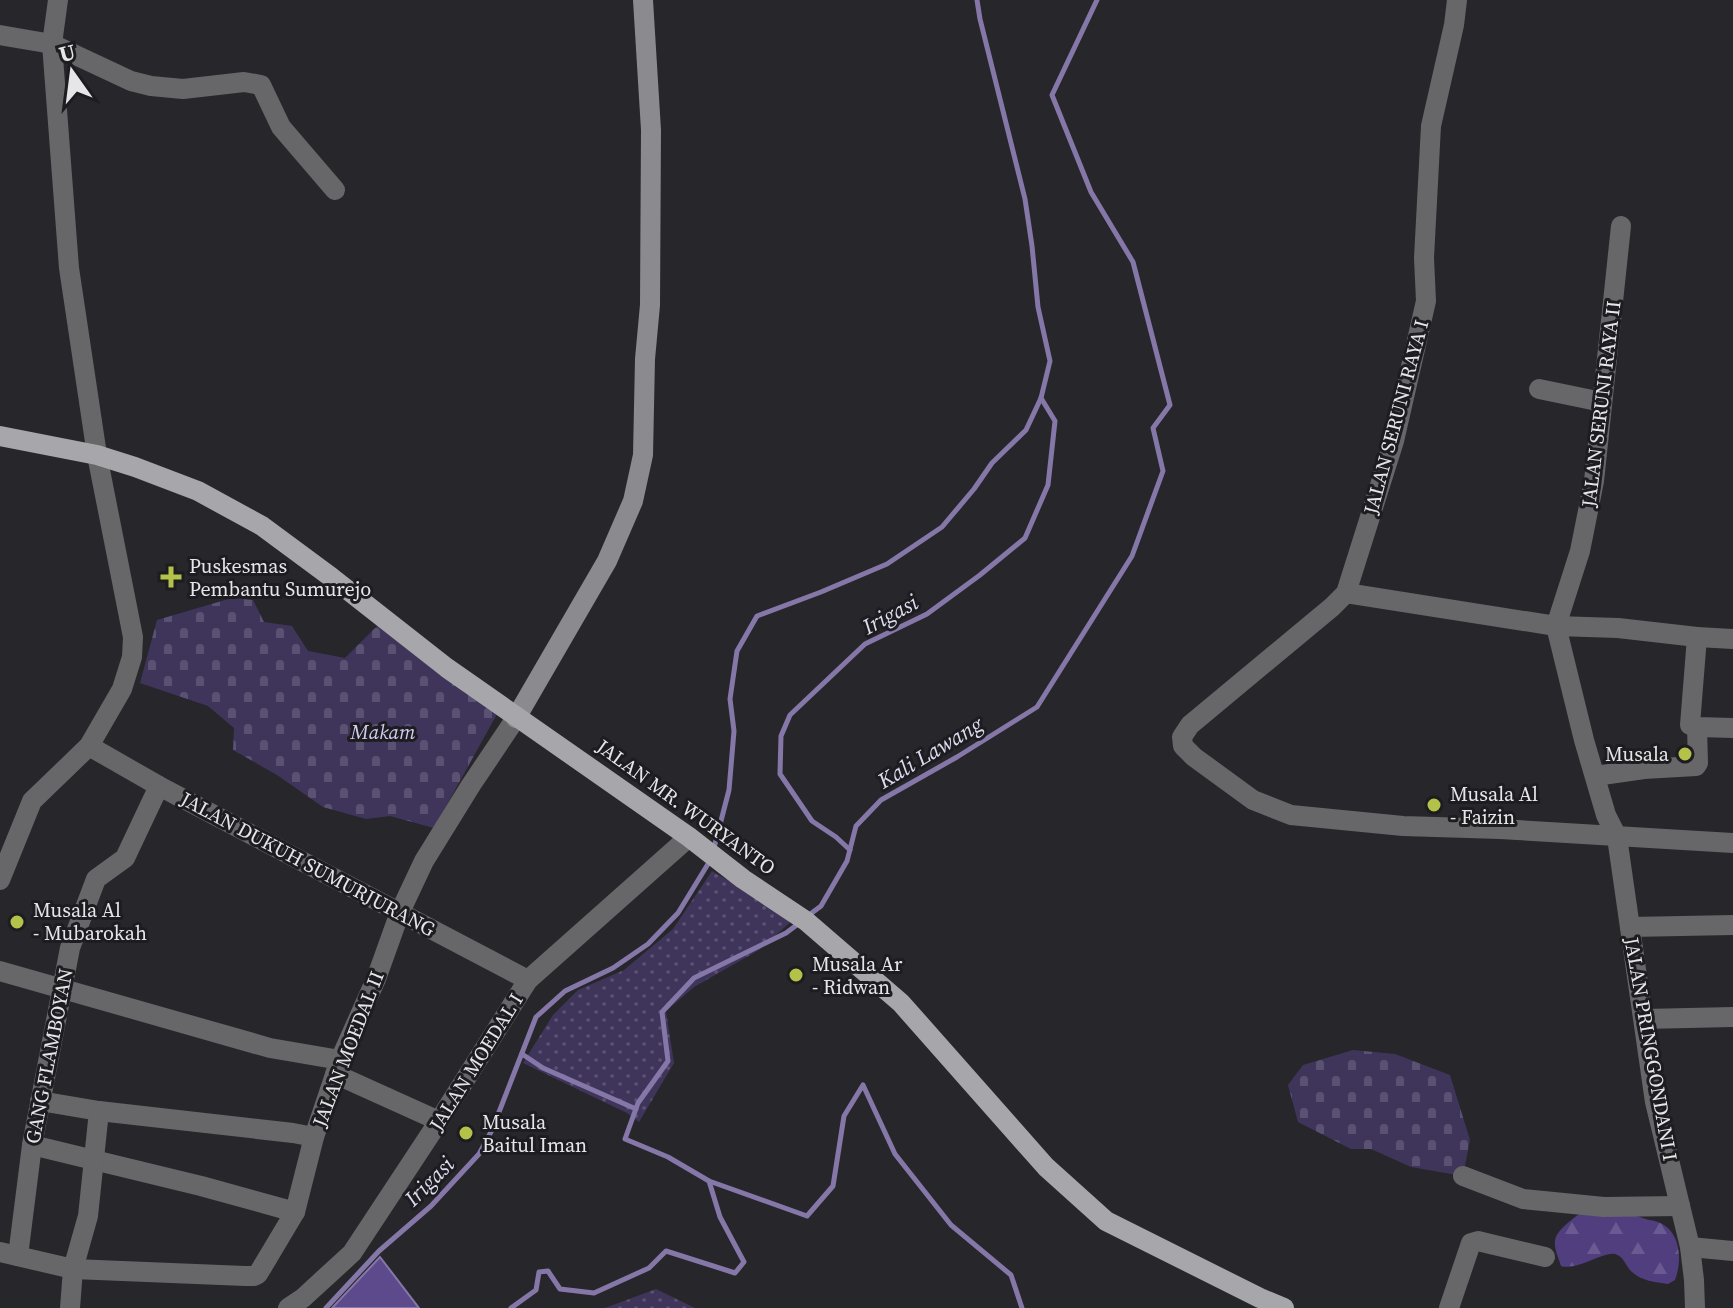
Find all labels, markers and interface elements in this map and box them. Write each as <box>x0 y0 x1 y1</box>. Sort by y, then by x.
north arrow <box>32 32 112 112</box>
text: U <box>56 36 79 69</box>
street label: JALAN SERUNI RAYA II <box>1574 299 1628 510</box>
street label: JALAN SERUNI RAYA I <box>1356 317 1435 518</box>
place label: Puskesmas Pembantu Sumurejo <box>189 552 371 603</box>
marker: Puskesmas Pembantu Sumurejo <box>160 566 182 588</box>
water label: Irigasi <box>856 587 923 642</box>
water label: Kali Lawang <box>871 708 989 796</box>
park label: Makam <box>350 718 416 746</box>
street label: JALAN MR. WURYANTO <box>590 732 781 882</box>
place label: Musala <box>1605 740 1670 768</box>
marker: Musala <box>1676 745 1694 763</box>
place label: Musala Al - Faizin <box>1450 780 1538 831</box>
street label: JALAN DUKUH SUMURJURANG <box>175 784 441 943</box>
marker: Musala Al - Faizin <box>1425 796 1443 814</box>
place label: Musala Al - Mubarokah <box>33 896 147 947</box>
marker: Musala Al - Mubarokah <box>8 913 26 931</box>
street label: JALAN PRINGGONDANI I <box>1617 934 1684 1163</box>
place label: Musala Ar - Ridwan <box>812 950 903 1001</box>
street label: GANG FLAMBOYAN <box>18 966 80 1146</box>
marker: Musala Ar - Ridwan <box>787 966 805 984</box>
street label: JALAN MOEDAL II <box>305 967 391 1132</box>
street label: JALAN MOEDAL I <box>422 988 530 1137</box>
place label: Musala Baitul Iman <box>482 1108 587 1159</box>
marker: Musala Baitul Iman <box>457 1124 475 1142</box>
water label: Irigasi <box>397 1149 461 1213</box>

